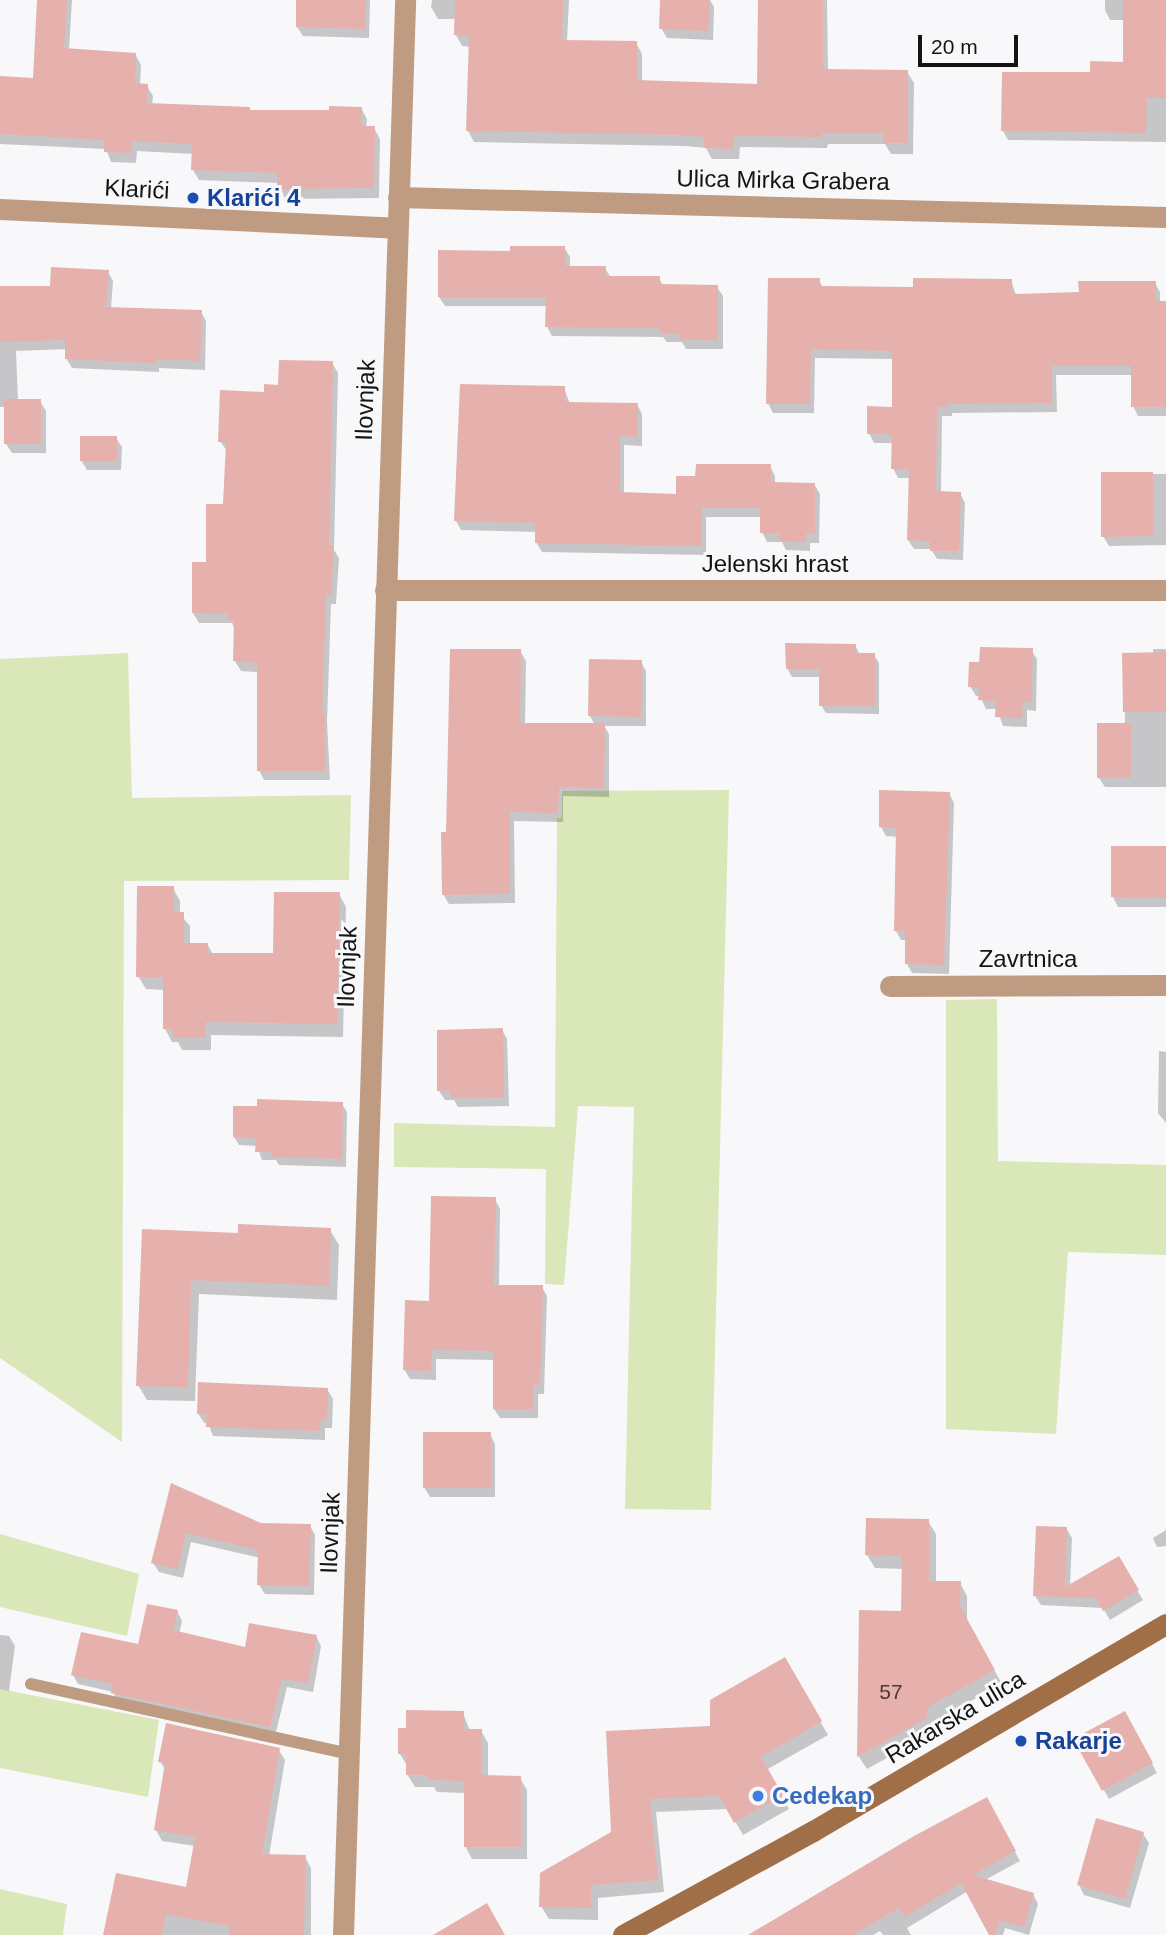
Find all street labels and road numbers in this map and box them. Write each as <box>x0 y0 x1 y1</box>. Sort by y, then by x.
street label: Ulica Mirka Grabera <box>676 164 890 196</box>
street label: Klarići <box>104 173 170 205</box>
street label: Ilovnjak <box>349 359 381 441</box>
street label: Jelenski hrast <box>702 550 848 578</box>
street label: Ilovnjak <box>331 926 363 1008</box>
street label: Zavrtnica <box>979 945 1077 973</box>
street label: Ilovnjak <box>314 1492 346 1574</box>
street label: Rakarska ulica <box>880 1664 1030 1770</box>

